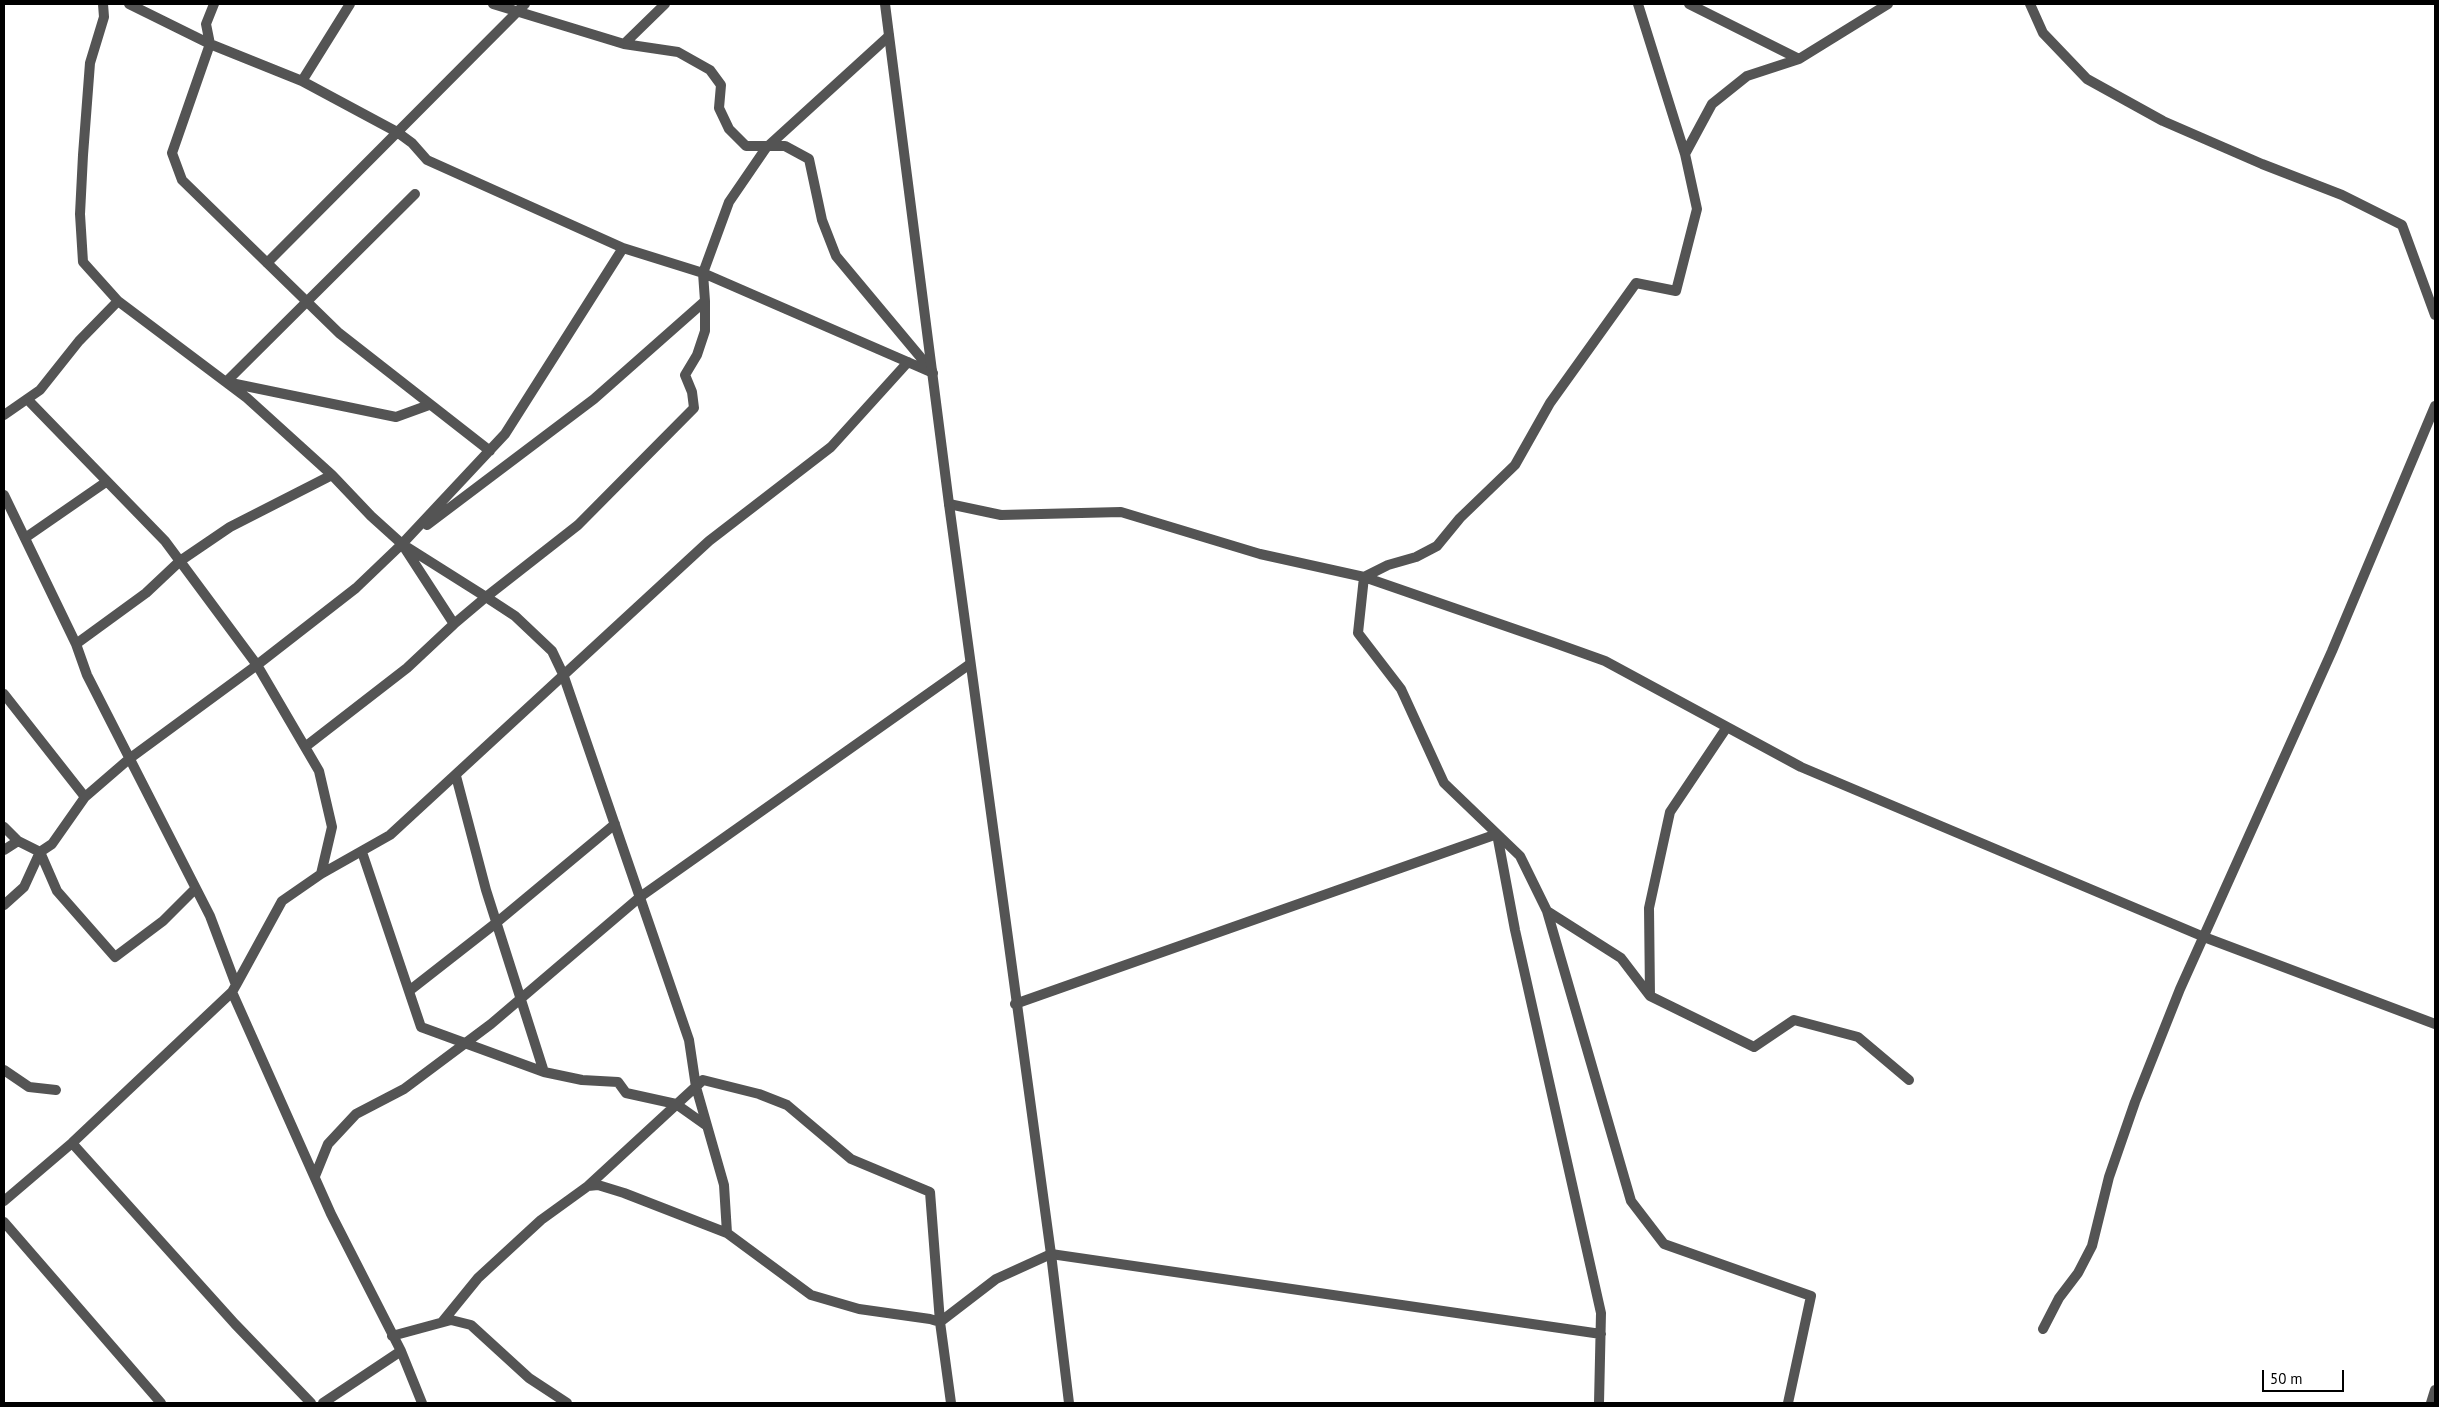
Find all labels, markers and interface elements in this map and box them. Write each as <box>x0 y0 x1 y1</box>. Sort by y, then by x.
scale bar <box>2264 1360 2346 1392</box>
text: 50 m <box>2270 1369 2303 1388</box>

